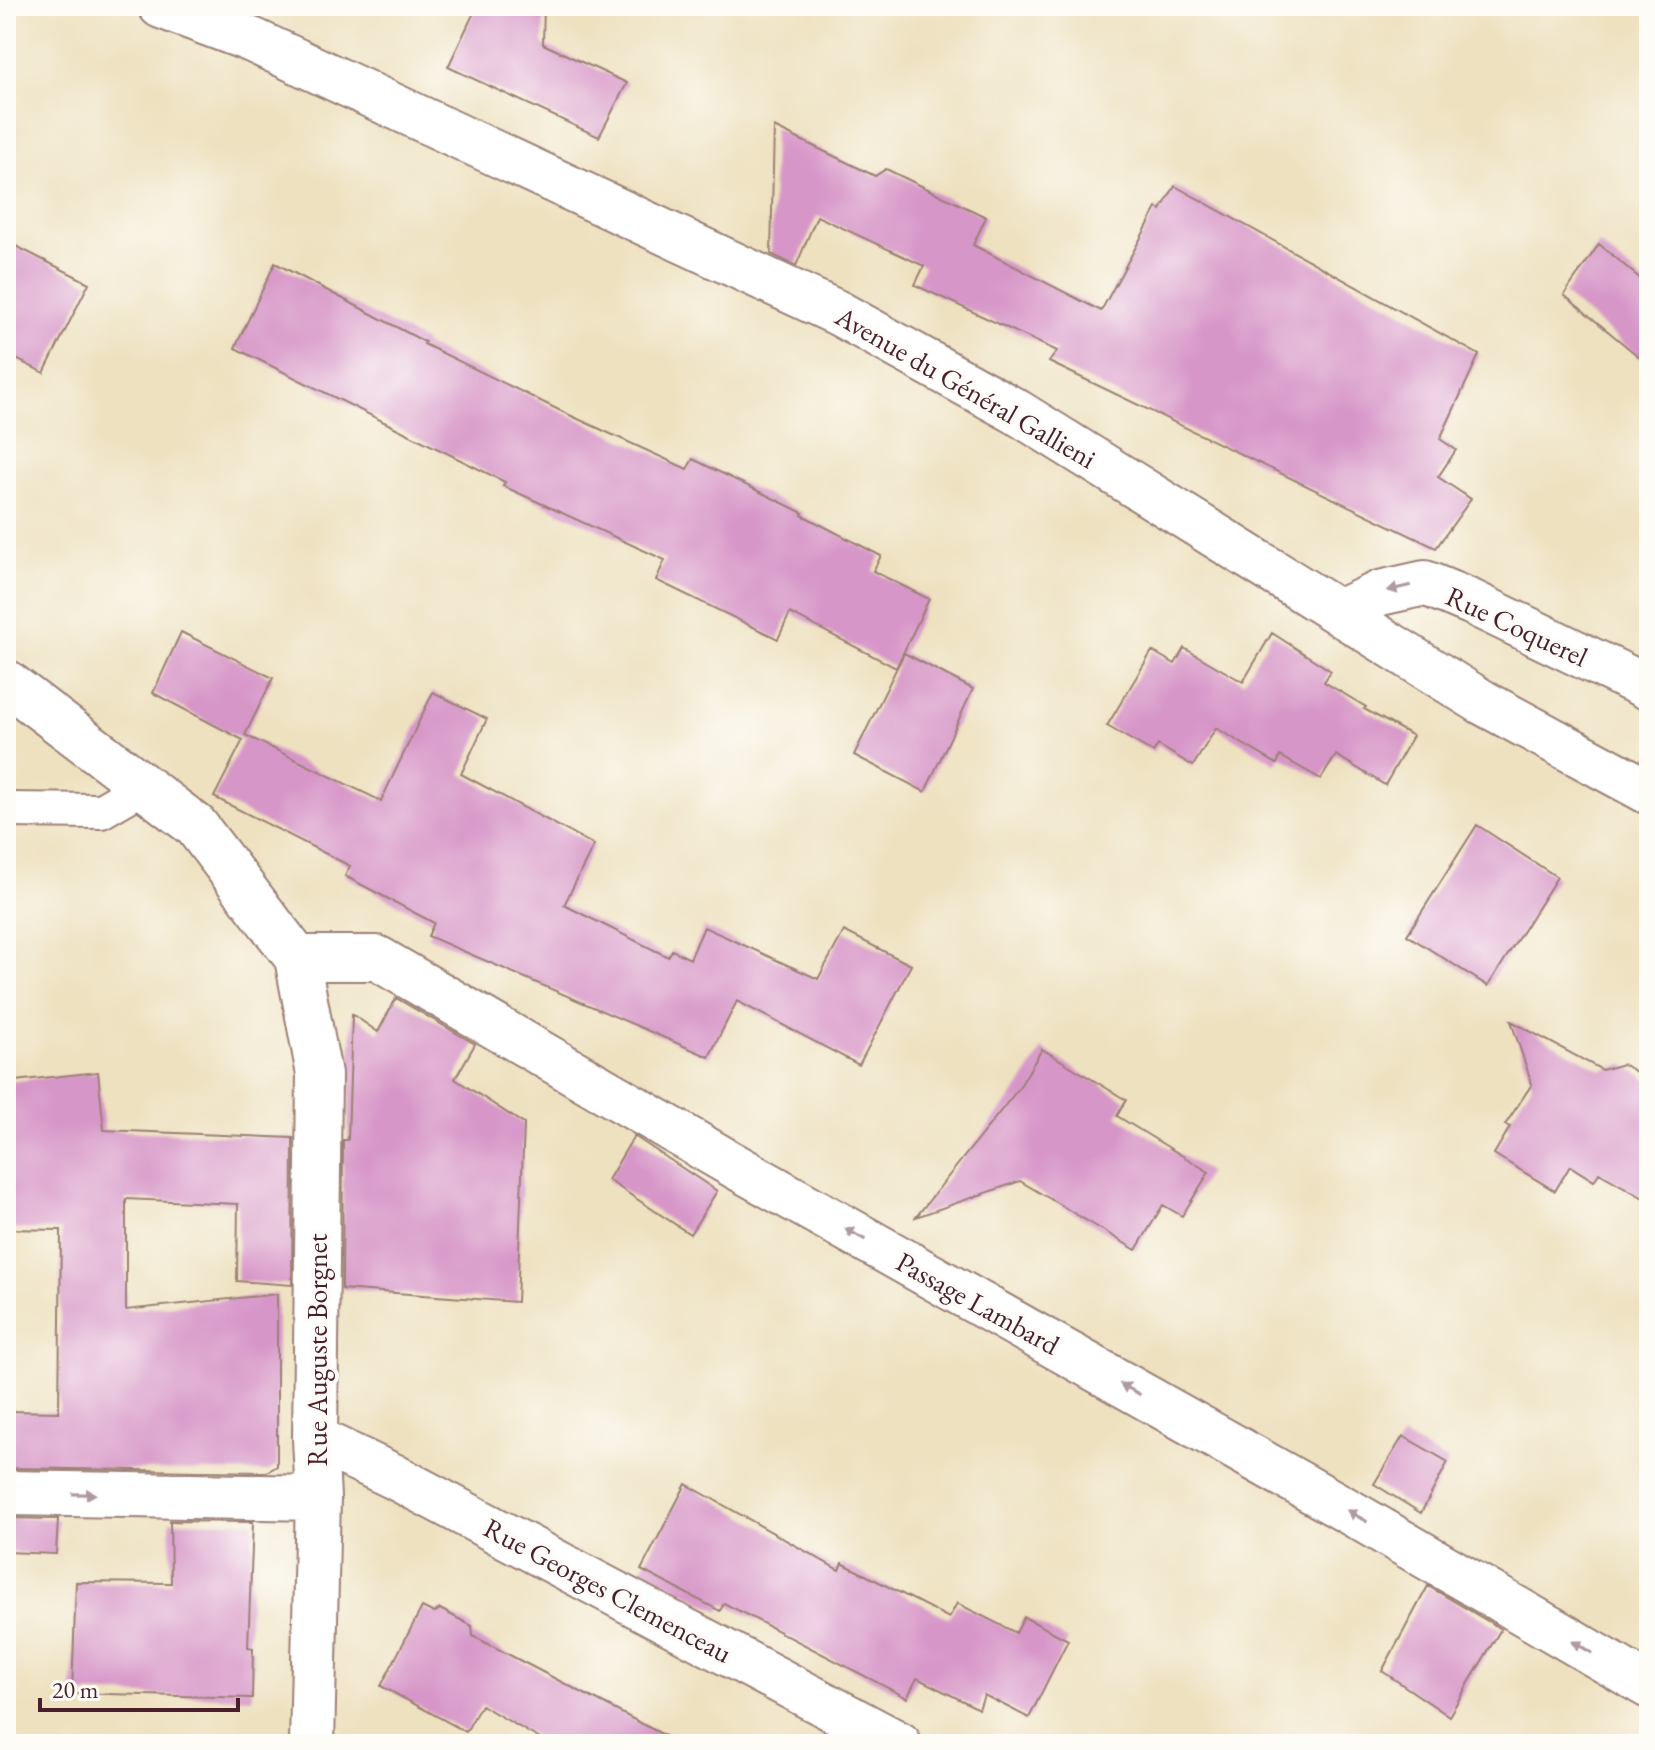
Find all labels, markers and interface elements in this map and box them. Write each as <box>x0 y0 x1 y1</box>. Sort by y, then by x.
street label: Avenue du Général Gallieni <box>828 297 1103 476</box>
street label: Rue Coquerel <box>1440 578 1594 675</box>
one-way arrow <box>1387 583 1412 595</box>
one-way arrow <box>844 1227 866 1241</box>
street label: Rue Auguste Borgnet <box>299 1233 335 1467</box>
street label: Passage Lambard <box>890 1243 1067 1363</box>
one-way arrow <box>1119 1382 1141 1396</box>
one-way arrow <box>72 1488 97 1501</box>
street label: Rue Georges Clemenceau <box>478 1509 738 1671</box>
one-way arrow <box>1346 1509 1368 1523</box>
one-way arrow <box>1570 1640 1593 1654</box>
scale bar <box>40 1662 238 1712</box>
text: 20 m <box>52 1674 99 1705</box>

